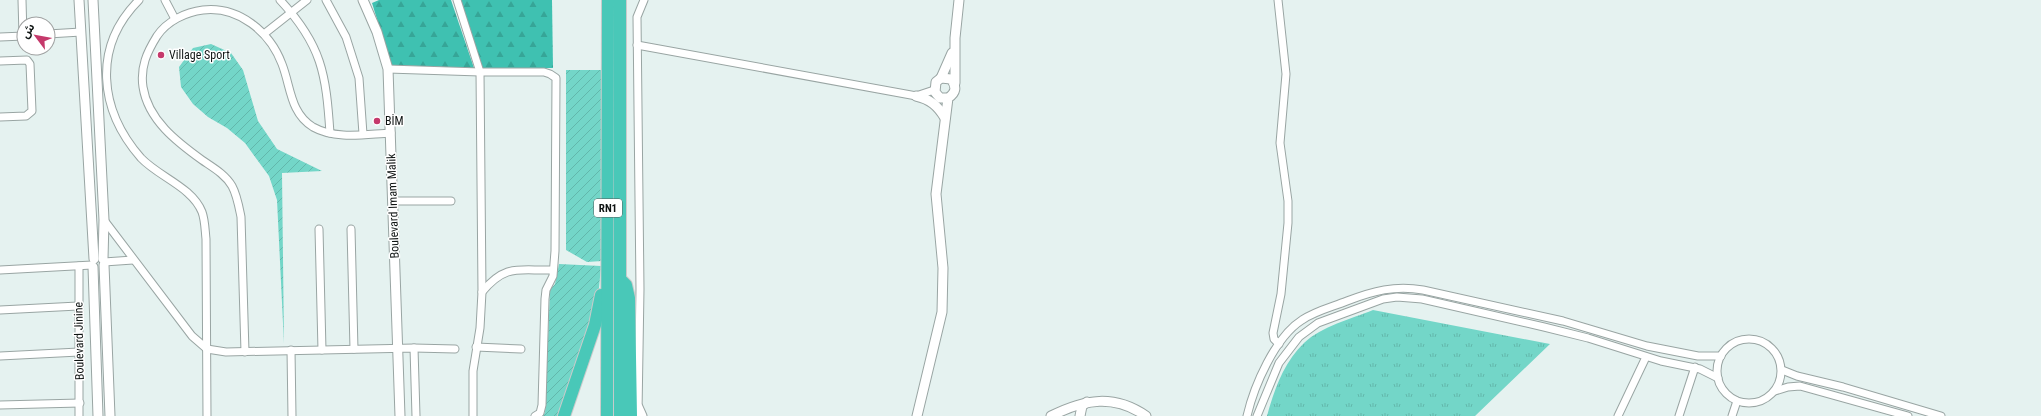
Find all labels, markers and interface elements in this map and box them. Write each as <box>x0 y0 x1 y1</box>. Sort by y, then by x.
north arrow <box>16 16 56 56</box>
text: ش <box>18 21 37 41</box>
place label: Village Sport <box>169 48 230 62</box>
marker: Village Sport <box>156 50 166 60</box>
place label: BİM <box>385 113 404 128</box>
marker: BİM <box>372 116 382 126</box>
street label: Boulevard Imam Malik <box>384 153 402 259</box>
road number: RN1 <box>594 199 622 217</box>
street label: Boulevard Jinine <box>71 301 87 380</box>

